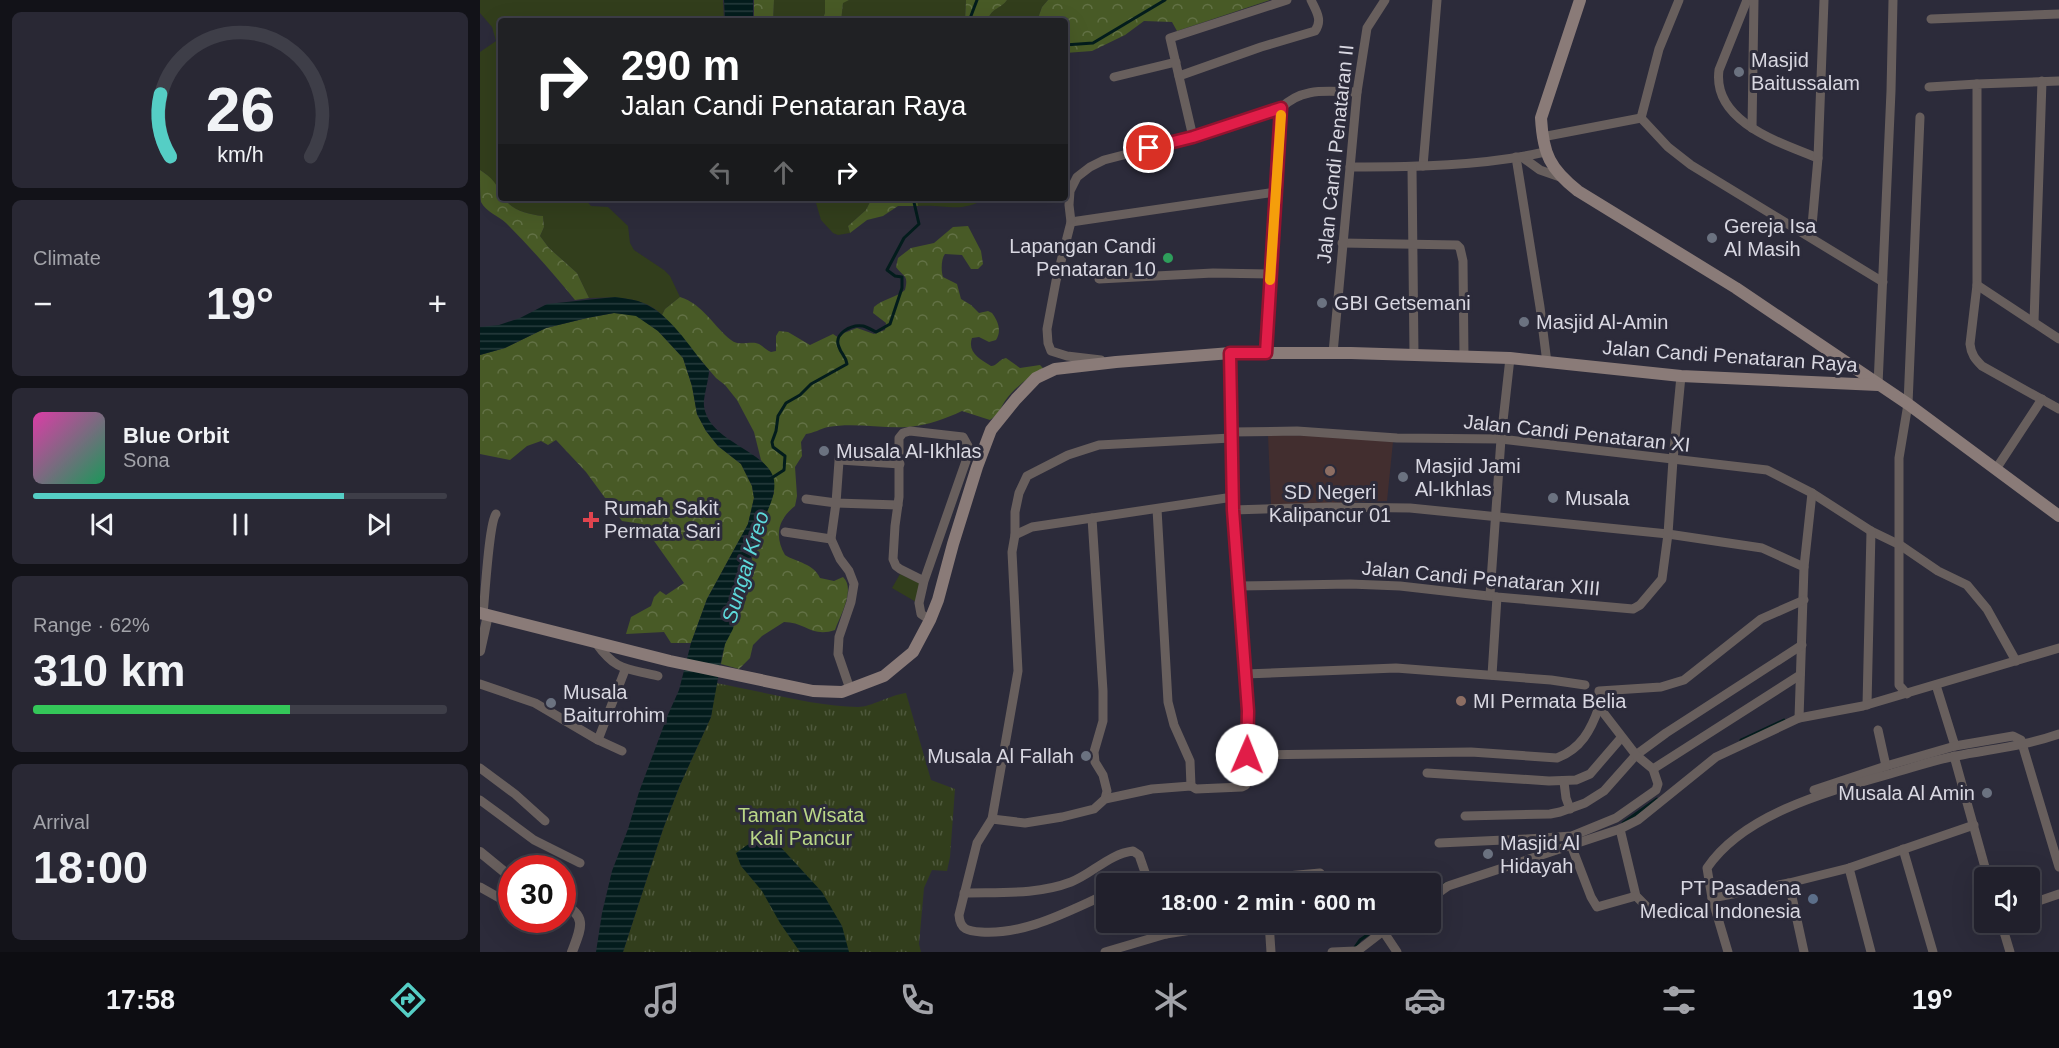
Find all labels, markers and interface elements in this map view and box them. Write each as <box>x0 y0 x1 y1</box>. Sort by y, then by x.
icon: right <box>522 42 600 120</box>
text: 290 m <box>621 42 740 89</box>
street label: Jalan Candi Penataran II <box>1313 43 1357 265</box>
place label: Masjid Baitussalam <box>1751 49 1860 94</box>
marker: Masjid Baitussalam <box>1732 65 1746 79</box>
text: 26 <box>205 75 275 144</box>
text: Jalan Candi Penataran Raya <box>621 91 966 121</box>
pin <box>1123 122 1174 173</box>
icon: arrive <box>1132 131 1165 164</box>
text: km/h <box>217 143 263 167</box>
icon: left <box>704 156 737 189</box>
icon: ahead <box>767 156 800 189</box>
icon: right <box>830 156 863 189</box>
place label: Gereja Isa Al Masih <box>1724 215 1817 260</box>
marker: Gereja Isa Al Masih <box>1705 231 1719 245</box>
place label: Lapangan Candi Penataran 10 <box>1009 235 1156 280</box>
text: Climate <box>33 247 101 269</box>
marker: Lapangan Candi Penataran 10 <box>1161 251 1175 265</box>
text: 19° <box>206 278 274 329</box>
text: − <box>33 285 52 322</box>
text: + <box>428 285 447 322</box>
place label: GBI Getsemani <box>1334 292 1471 314</box>
marker: GBI Getsemani <box>1315 296 1329 310</box>
place label: Masjid Al-Amin <box>1536 311 1668 333</box>
marker: Masjid Al-Amin <box>1517 315 1531 329</box>
street label: Jalan Candi Penataran Raya <box>1602 336 1859 376</box>
street label: Jalan Candi Penataran XI <box>1463 410 1691 456</box>
text: Blue Orbit <box>123 423 229 448</box>
place label: Musala Al-Ikhlas <box>836 440 982 462</box>
marker: Musala Al-Ikhlas <box>817 444 831 458</box>
text: Sona <box>123 449 170 471</box>
place label: Masjid Jami Al-Ikhlas <box>1415 455 1521 500</box>
marker: SD Negeri Kalipancur 01 <box>1323 464 1337 478</box>
marker: Masjid Jami Al-Ikhlas <box>1396 470 1410 484</box>
place label: SD Negeri Kalipancur 01 <box>1269 481 1391 526</box>
place label: Musala <box>1565 487 1630 509</box>
marker: Musala <box>1546 491 1560 505</box>
place label: Rumah Sakit Permata Sari <box>604 497 721 542</box>
icon: previous <box>86 508 119 541</box>
icon: pause <box>224 508 257 541</box>
icon: next <box>362 508 395 541</box>
water label: Sungai Kreo <box>717 508 773 626</box>
marker: Rumah Sakit Permata Sari <box>582 511 600 529</box>
street label: Jalan Candi Penataran XIII <box>1361 557 1601 599</box>
text: Range · 62% <box>33 614 150 636</box>
text: 310 km <box>33 645 186 696</box>
place label: Musala Baiturrohim <box>563 681 665 726</box>
place label: MI Permata Belia <box>1473 690 1627 712</box>
marker: MI Permata Belia <box>1454 694 1468 708</box>
marker: Musala Baiturrohim <box>544 696 558 710</box>
position arrow <box>1215 723 1279 787</box>
place label: Musala Al Fallah <box>927 745 1074 767</box>
marker: Musala Al Fallah <box>1079 749 1093 763</box>
place label: Musala Al Amin <box>1838 782 1975 804</box>
marker: Musala Al Amin <box>1980 786 1994 800</box>
park label: Taman Wisata Kali Pancur <box>738 804 865 849</box>
text: Arrival <box>33 811 90 833</box>
place label: Masjid Al Hidayah <box>1500 832 1580 877</box>
text: 18:00 <box>33 842 148 893</box>
marker: Masjid Al Hidayah <box>1481 847 1495 861</box>
speed limit sign: 30 <box>498 855 576 933</box>
map controls <box>1974 867 2040 933</box>
button: sound <box>1974 867 2040 933</box>
place label: PT Pasadena Medical Indonesia <box>1640 877 1802 922</box>
text: 18:00 · 2 min · 600 m <box>1161 890 1376 915</box>
marker: PT Pasadena Medical Indonesia <box>1806 892 1820 906</box>
icon: directions <box>387 979 429 1021</box>
icon: music <box>641 979 683 1021</box>
icon: phone <box>896 979 938 1021</box>
icon: climate <box>1150 979 1192 1021</box>
icon: car <box>1404 979 1446 1021</box>
icon: filters <box>1658 979 1700 1021</box>
text: 17:58 <box>106 985 175 1015</box>
text: 19° <box>1912 985 1953 1015</box>

